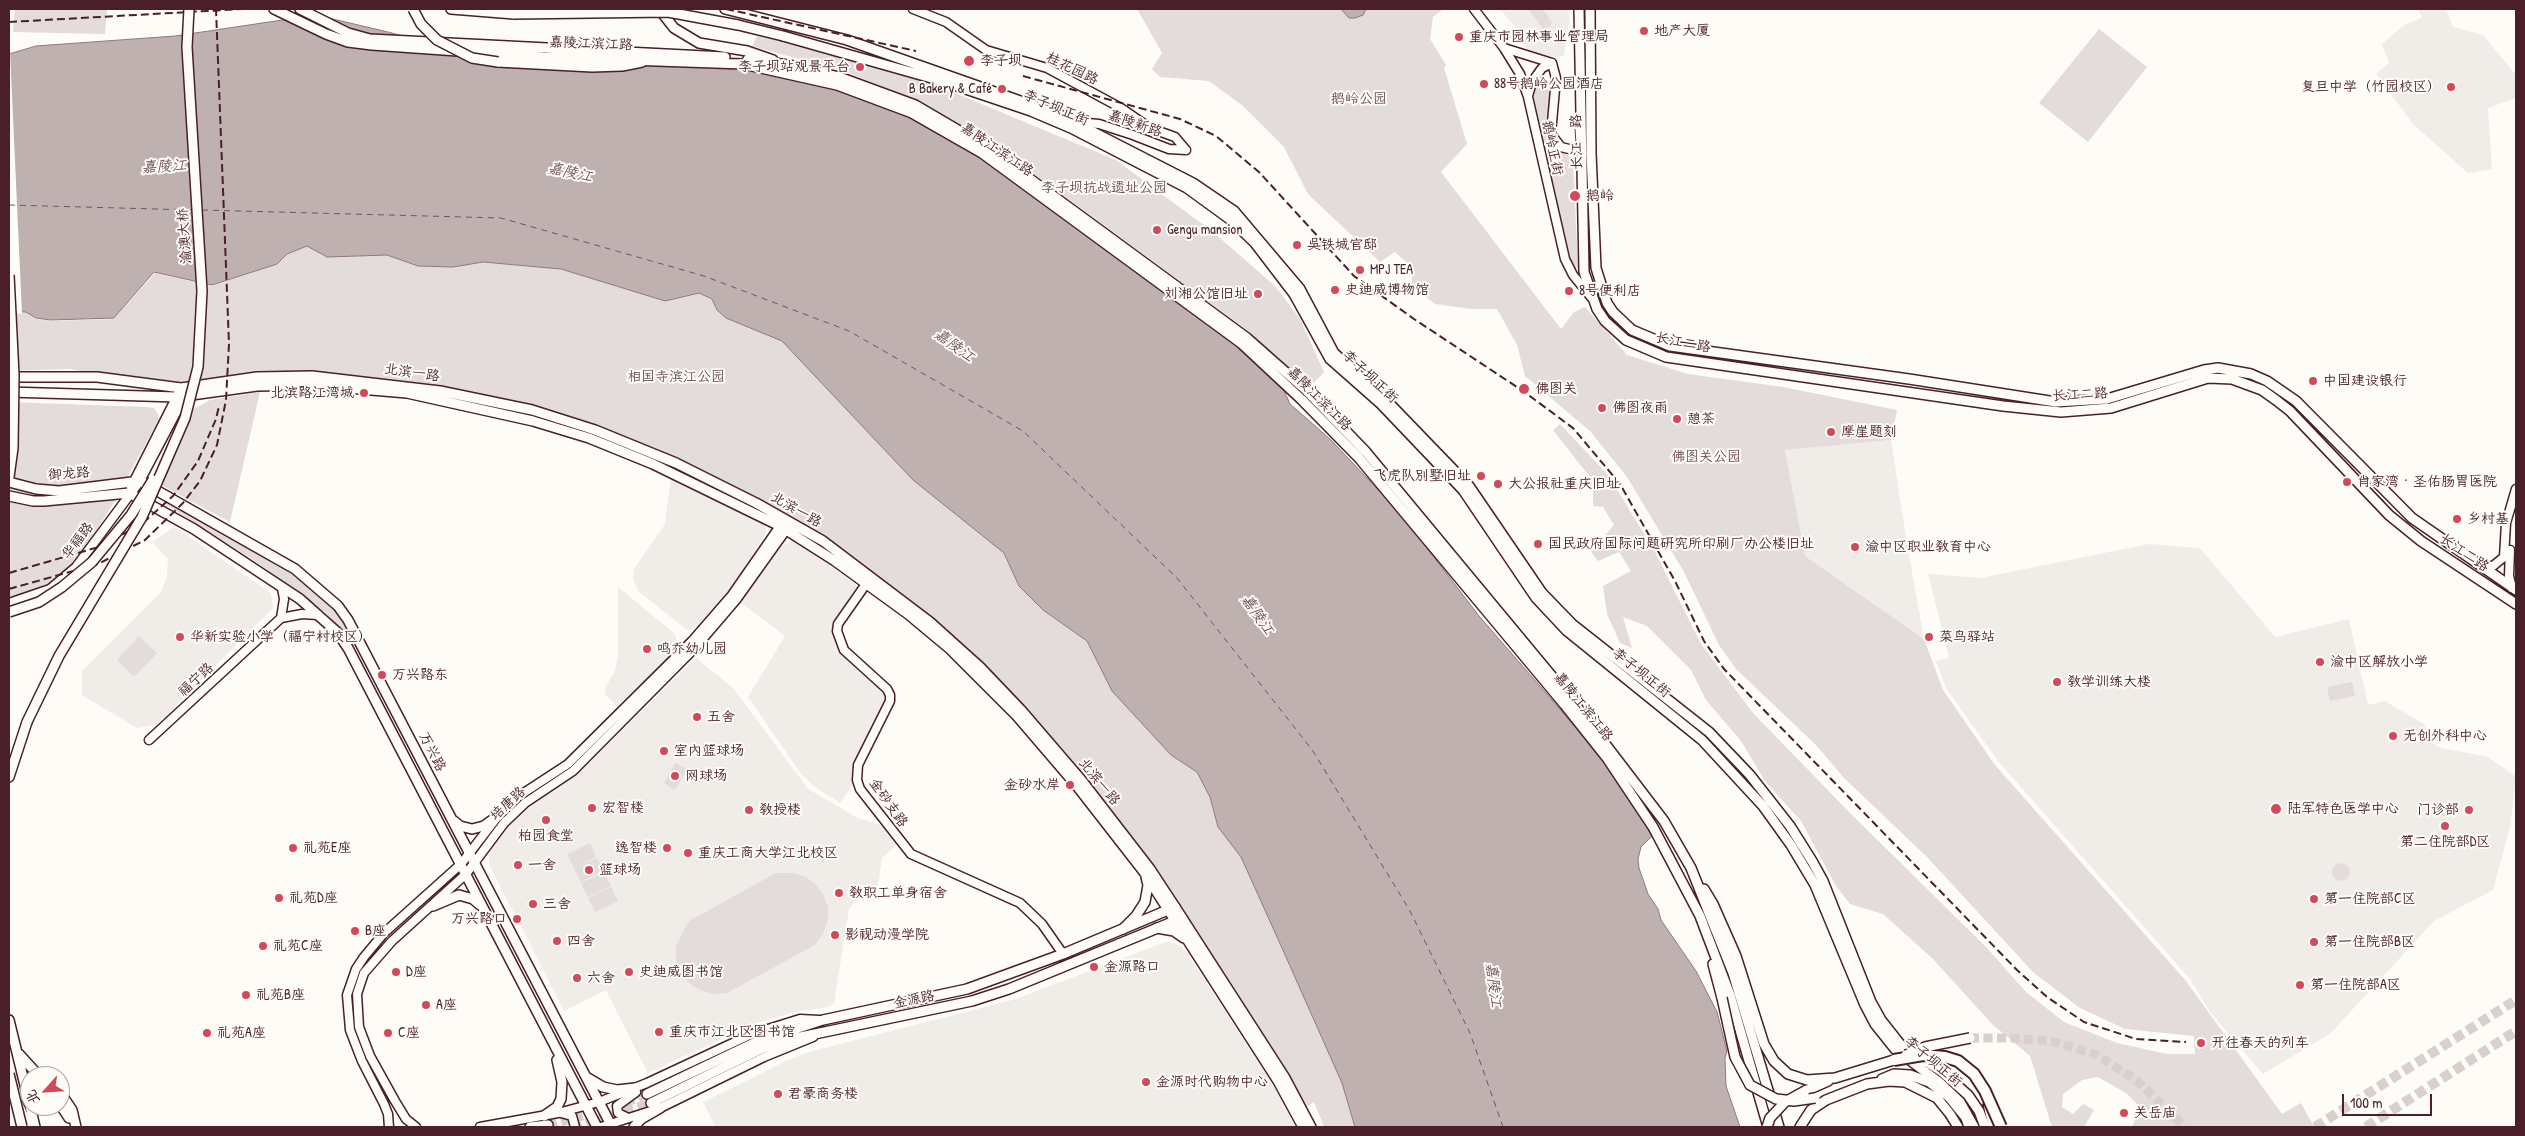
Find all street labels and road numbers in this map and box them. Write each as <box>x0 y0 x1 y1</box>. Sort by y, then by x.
street label: 嘉陵江滨江路 <box>549 34 633 54</box>
street label: 桂花园路 <box>1043 49 1101 89</box>
street label: 李子坝正街 <box>1021 87 1091 129</box>
street label: 嘉陵新路 <box>1106 107 1164 141</box>
street label: 长江一路 <box>1568 114 1586 170</box>
street label: 鹅岭正街 <box>1538 119 1566 177</box>
street label: 嘉陵江滨江路 <box>957 120 1037 180</box>
street label: 渝澳大桥 <box>175 207 195 265</box>
street label: 长江二路 <box>1654 329 1712 357</box>
street label: 李子坝正街 <box>1339 347 1401 407</box>
street label: 北滨一路 <box>383 361 441 385</box>
street label: 嘉陵江滨江路 <box>1283 363 1355 435</box>
street label: 长江二路 <box>2052 385 2108 405</box>
street label: 御龙路 <box>47 464 91 484</box>
street label: 北滨一路 <box>768 489 824 531</box>
street label: 华福路 <box>59 519 97 563</box>
street label: 长江二路 <box>2436 530 2492 576</box>
street label: 李子坝正街 <box>1609 644 1673 702</box>
street label: 福宁路 <box>175 660 217 700</box>
street label: 嘉陵江滨江路 <box>1550 669 1616 745</box>
street label: 万兴路 <box>415 729 449 775</box>
street label: 北滨一路 <box>1075 755 1123 809</box>
street label: 金砂支路 <box>865 775 911 831</box>
street label: 培唐路 <box>487 784 529 824</box>
street label: 金源路 <box>892 987 936 1013</box>
street label: 李子坝正街 <box>1901 1033 1965 1091</box>

